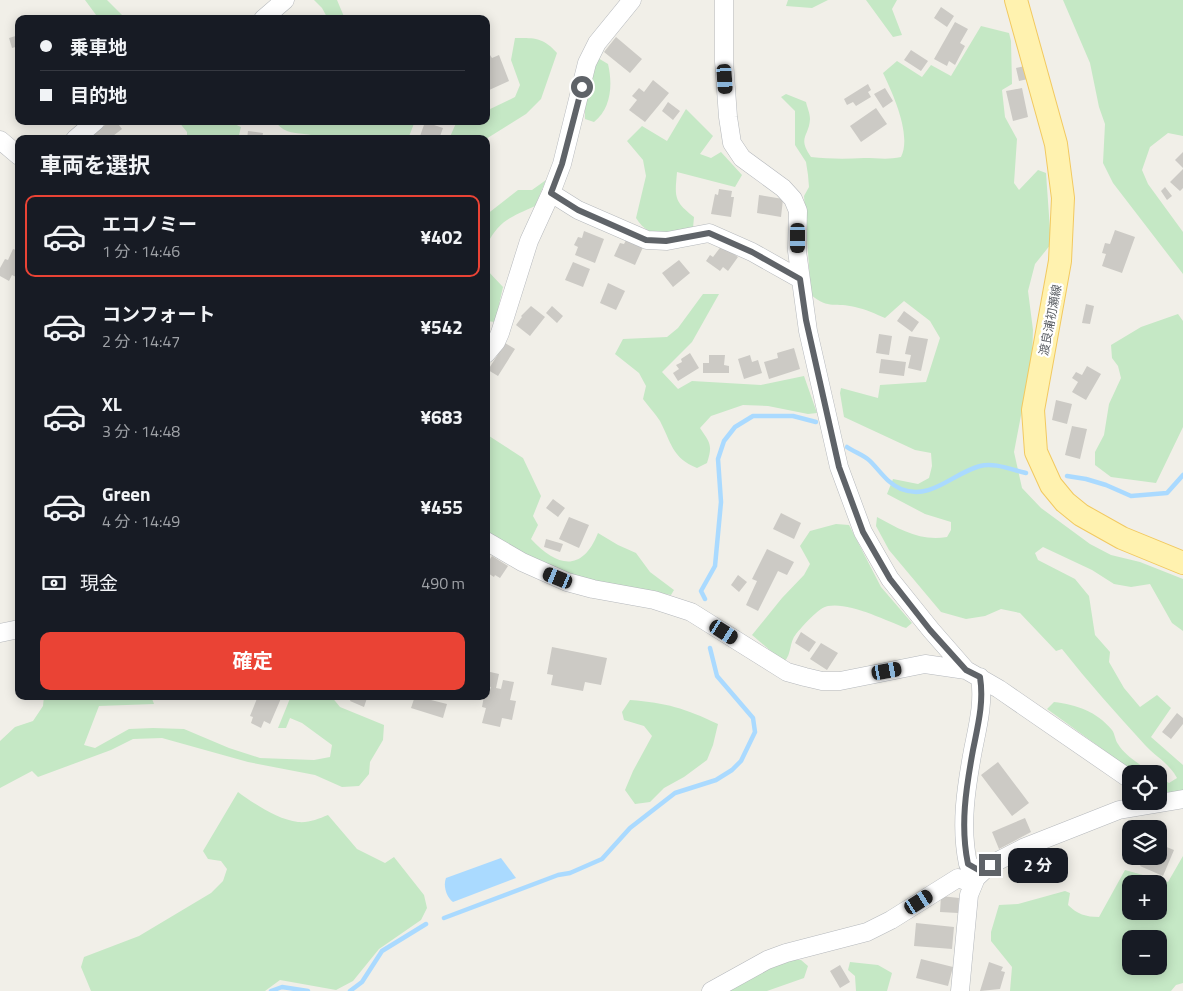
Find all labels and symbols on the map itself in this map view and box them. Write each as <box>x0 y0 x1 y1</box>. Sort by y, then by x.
car <box>716 64 733 94</box>
route start <box>571 76 593 98</box>
car <box>790 223 805 253</box>
street label: 渡良浦初瀬線 <box>1034 283 1066 357</box>
car <box>541 565 574 591</box>
car <box>707 618 740 646</box>
car <box>870 661 903 681</box>
callout: 2 分 <box>1008 848 1068 882</box>
route end <box>979 854 1001 876</box>
car <box>902 888 935 916</box>

